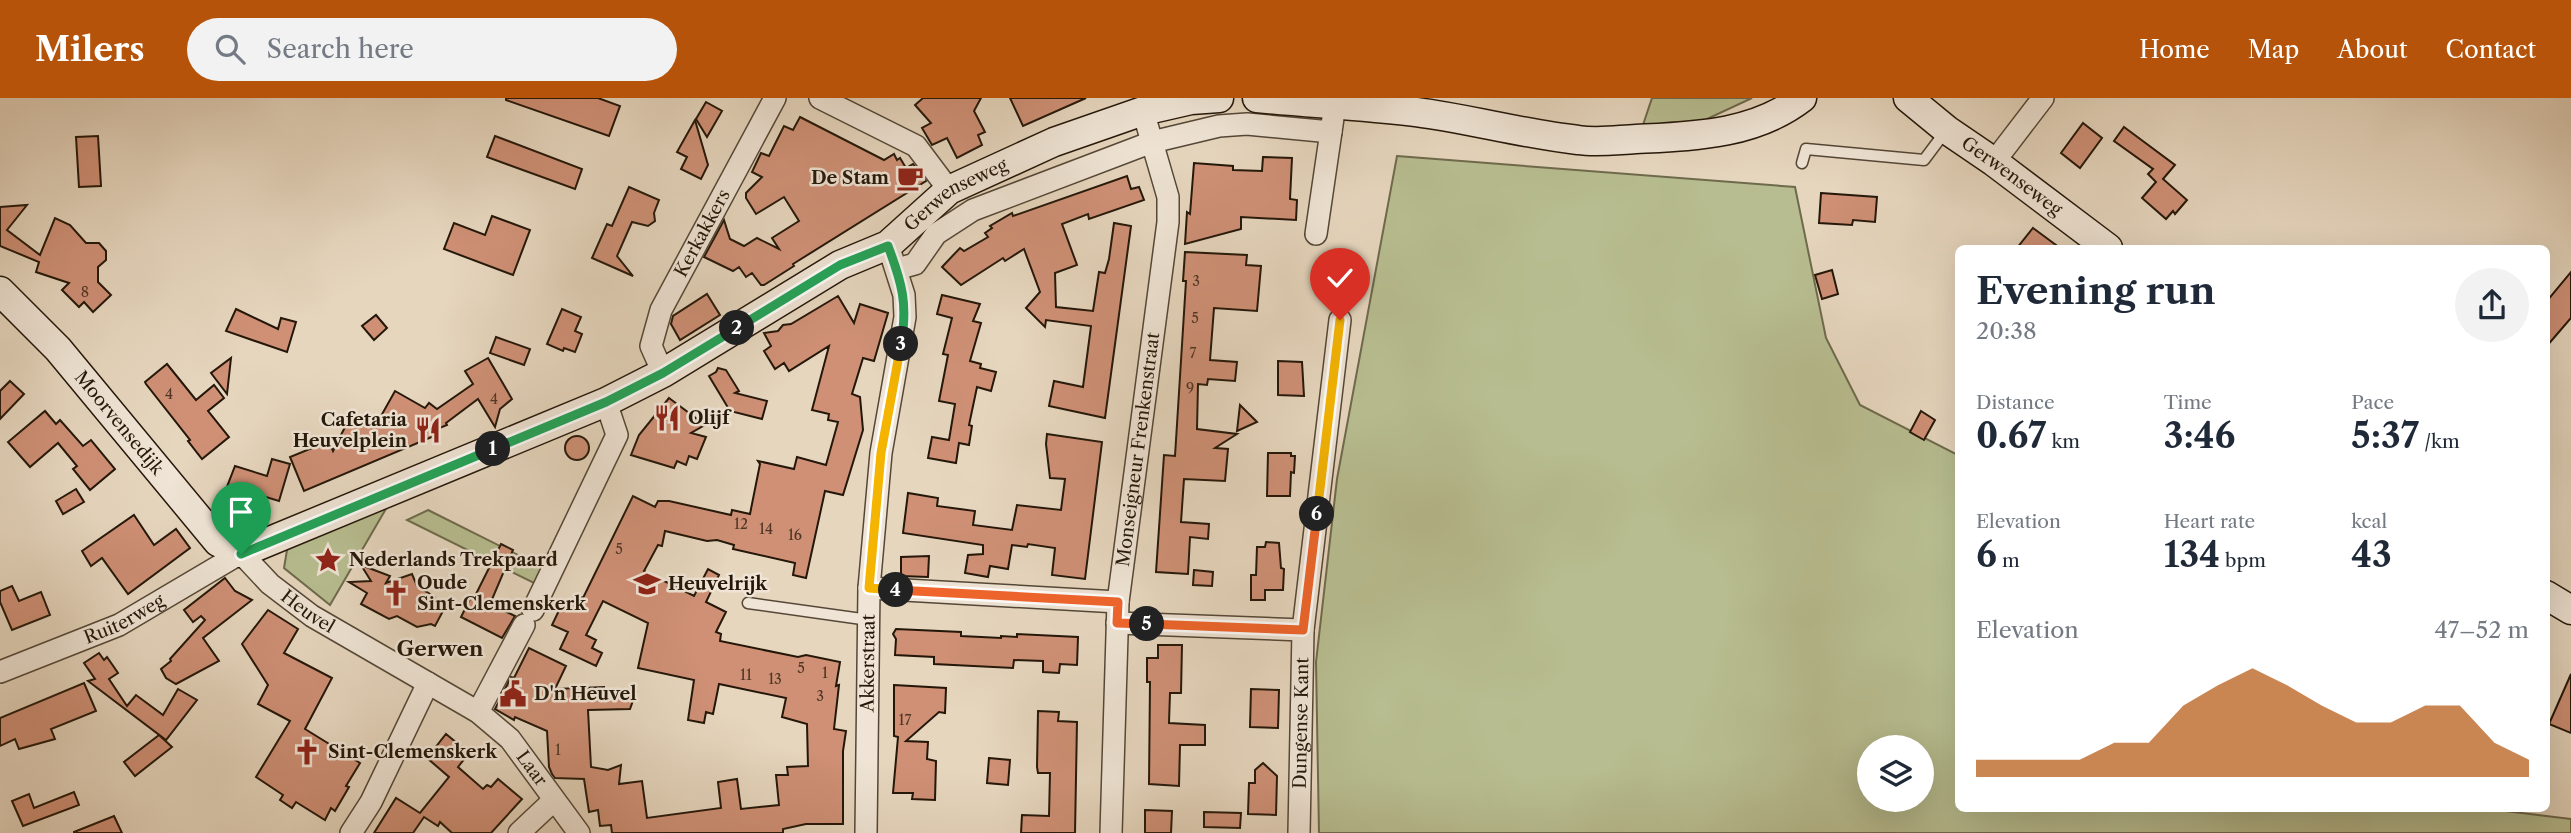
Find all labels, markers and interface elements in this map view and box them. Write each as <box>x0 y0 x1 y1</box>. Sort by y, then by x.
search box <box>187 18 677 81</box>
text: Milers <box>35 29 145 70</box>
icon: search <box>211 30 249 68</box>
text: Search here <box>267 33 414 65</box>
text: Home <box>2139 35 2210 64</box>
text: Map <box>2248 35 2299 64</box>
text: About <box>2337 35 2408 64</box>
text: Contact <box>2446 35 2536 64</box>
street label: Gerwenseweg <box>1957 132 2067 221</box>
street label: Gerwenseweg <box>900 154 1011 236</box>
cafe icon: De Stam <box>895 163 925 193</box>
place label: De Stam <box>811 167 889 189</box>
street label: Kerkakkers <box>670 186 735 281</box>
pin <box>1310 248 1370 320</box>
icon: check <box>1321 259 1359 297</box>
text: Evening run <box>1976 267 2216 314</box>
button: share <box>2455 268 2529 342</box>
house number: 3 <box>1192 272 1200 290</box>
house number: 8 <box>81 283 89 301</box>
house number: 5 <box>1191 309 1199 327</box>
pin: 2 <box>720 310 754 345</box>
text: 2 <box>731 316 742 339</box>
text: 20:38 <box>1976 317 2037 345</box>
pin: 3 <box>884 327 918 362</box>
street label: Monseigneur Frenkenstraat <box>1112 330 1164 568</box>
text: 3 <box>895 332 906 355</box>
house number: 7 <box>1190 344 1197 362</box>
street label: Moorvensedijk <box>70 367 170 480</box>
house number: 9 <box>1186 379 1194 397</box>
house number: 4 <box>165 385 173 403</box>
house number: 4 <box>490 390 498 408</box>
text: Distance <box>1976 391 2055 414</box>
text: Time <box>2164 391 2212 414</box>
text: Pace <box>2351 391 2394 414</box>
restaurant icon: Olijf <box>652 403 682 433</box>
place label: Olijf <box>688 407 732 429</box>
place label: Cafetaria Heuvelplein <box>293 409 408 452</box>
text: 0.67 <box>1976 414 2046 457</box>
text: 3:46 <box>2164 414 2235 457</box>
text: 5:37 <box>2351 414 2419 457</box>
restaurant icon: Cafetaria Heuvelplein <box>413 415 443 445</box>
text: km <box>2046 430 2080 453</box>
text: /km <box>2419 430 2460 453</box>
pin: 1 <box>476 432 510 466</box>
text: 1 <box>488 437 497 460</box>
pin <box>211 482 271 554</box>
icon: arrive <box>222 493 260 531</box>
pin: 6 <box>1300 496 1334 532</box>
text: 6 <box>1311 502 1322 525</box>
text: Elevation <box>1976 510 2061 533</box>
text: Heart rate <box>2164 510 2255 533</box>
text: kcal <box>2351 510 2387 533</box>
house number: 12 <box>734 515 748 533</box>
house number: 14 <box>759 520 773 538</box>
house number: 16 <box>788 526 802 544</box>
text: 6 <box>1976 533 1997 576</box>
text: 134 <box>2164 533 2220 576</box>
text: 43 <box>2351 533 2392 576</box>
house number: 5 <box>615 540 623 558</box>
place icon: Nederlands Trekpaard <box>313 545 343 575</box>
place label: Nederlands Trekpaard <box>349 549 558 571</box>
text: m <box>1997 549 2020 572</box>
text: bpm <box>2220 549 2266 572</box>
school or university icon: Heuvelrijk <box>632 569 662 599</box>
place label: Oude Sint-Clemenskerk <box>417 572 587 615</box>
place label: Heuvelrijk <box>668 573 768 595</box>
pin: 4 <box>878 573 914 608</box>
church icon: Oude Sint-Clemenskerk <box>381 578 411 608</box>
text: 4 <box>890 578 901 601</box>
street label: Heuvel <box>277 585 339 638</box>
street label: Ruiterweg <box>81 589 169 649</box>
pin: 5 <box>1130 606 1164 642</box>
text: 5 <box>1141 612 1152 635</box>
street label: Akkerstraat <box>856 613 880 713</box>
text: Elevation <box>1976 616 2079 644</box>
text: 47–52 m <box>2435 616 2529 644</box>
district label: Gerwen <box>396 636 484 661</box>
street label: Dungense Kant <box>1289 656 1313 789</box>
house number: 5 <box>797 659 805 677</box>
house number: 1 <box>822 664 828 682</box>
house number: 11 <box>740 666 752 684</box>
house number: 13 <box>768 670 782 688</box>
public building icon: D'n Heuvel <box>498 679 528 709</box>
place label: D'n Heuvel <box>534 683 637 705</box>
house number: 3 <box>816 687 824 705</box>
house number: 17 <box>899 711 911 729</box>
map controls <box>1857 735 1934 812</box>
button: layers <box>1857 735 1934 812</box>
church icon: Sint-Clemenskerk <box>292 737 322 767</box>
place label: Sint-Clemenskerk <box>328 741 498 763</box>
house number: 1 <box>555 741 561 759</box>
street label: Laar <box>511 746 552 791</box>

